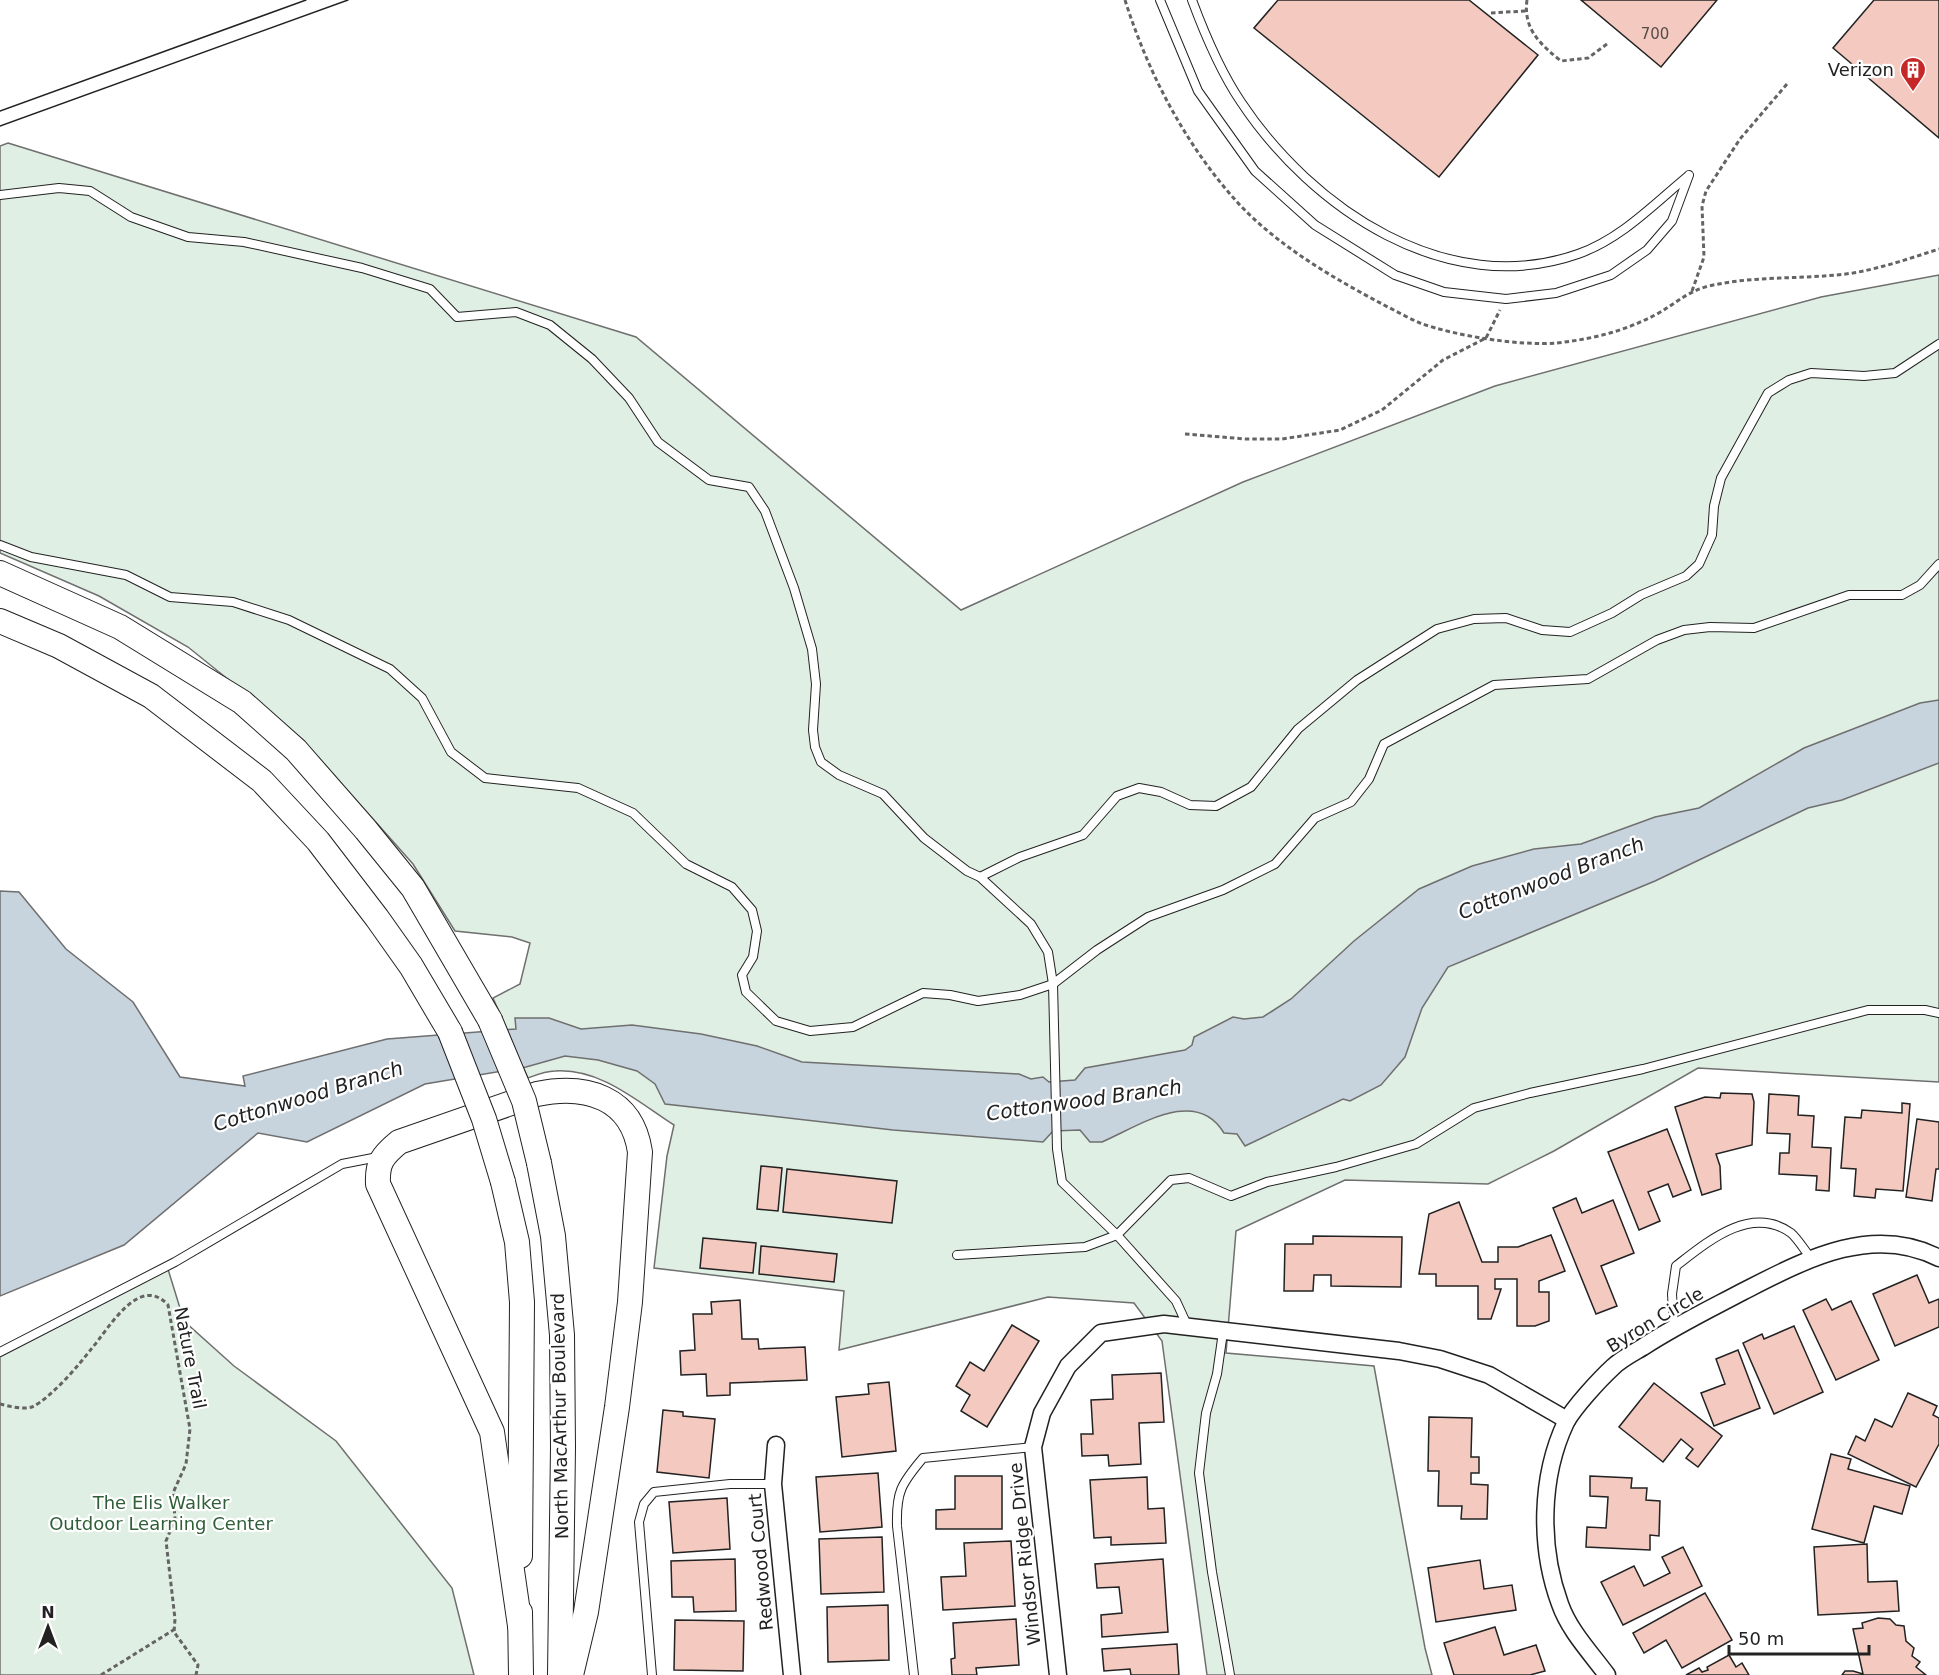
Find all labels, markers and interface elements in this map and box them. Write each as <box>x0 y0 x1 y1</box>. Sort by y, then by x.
house number: 700 <box>1641 25 1669 43</box>
building icon: Verizon <box>1898 55 1928 93</box>
place label: Verizon <box>1828 59 1894 80</box>
water label: Cottonwood Branch <box>1455 831 1647 925</box>
water label: Cottonwood Branch <box>210 1056 406 1136</box>
water label: Cottonwood Branch <box>985 1074 1183 1126</box>
street label: Byron Circle <box>1603 1283 1707 1357</box>
street label: North MacArthur Boulevard <box>547 1293 572 1539</box>
street label: Nature Trail <box>170 1305 211 1411</box>
street label: Windsor Ridge Drive <box>1004 1462 1045 1647</box>
park label: The Elis Walker Outdoor Learning Center <box>49 1492 273 1534</box>
street label: Redwood Court <box>744 1493 777 1631</box>
north arrow <box>18 1597 78 1657</box>
text: N <box>41 1603 55 1622</box>
scale bar <box>1729 1618 1868 1656</box>
text: 50 m <box>1738 1628 1784 1649</box>

